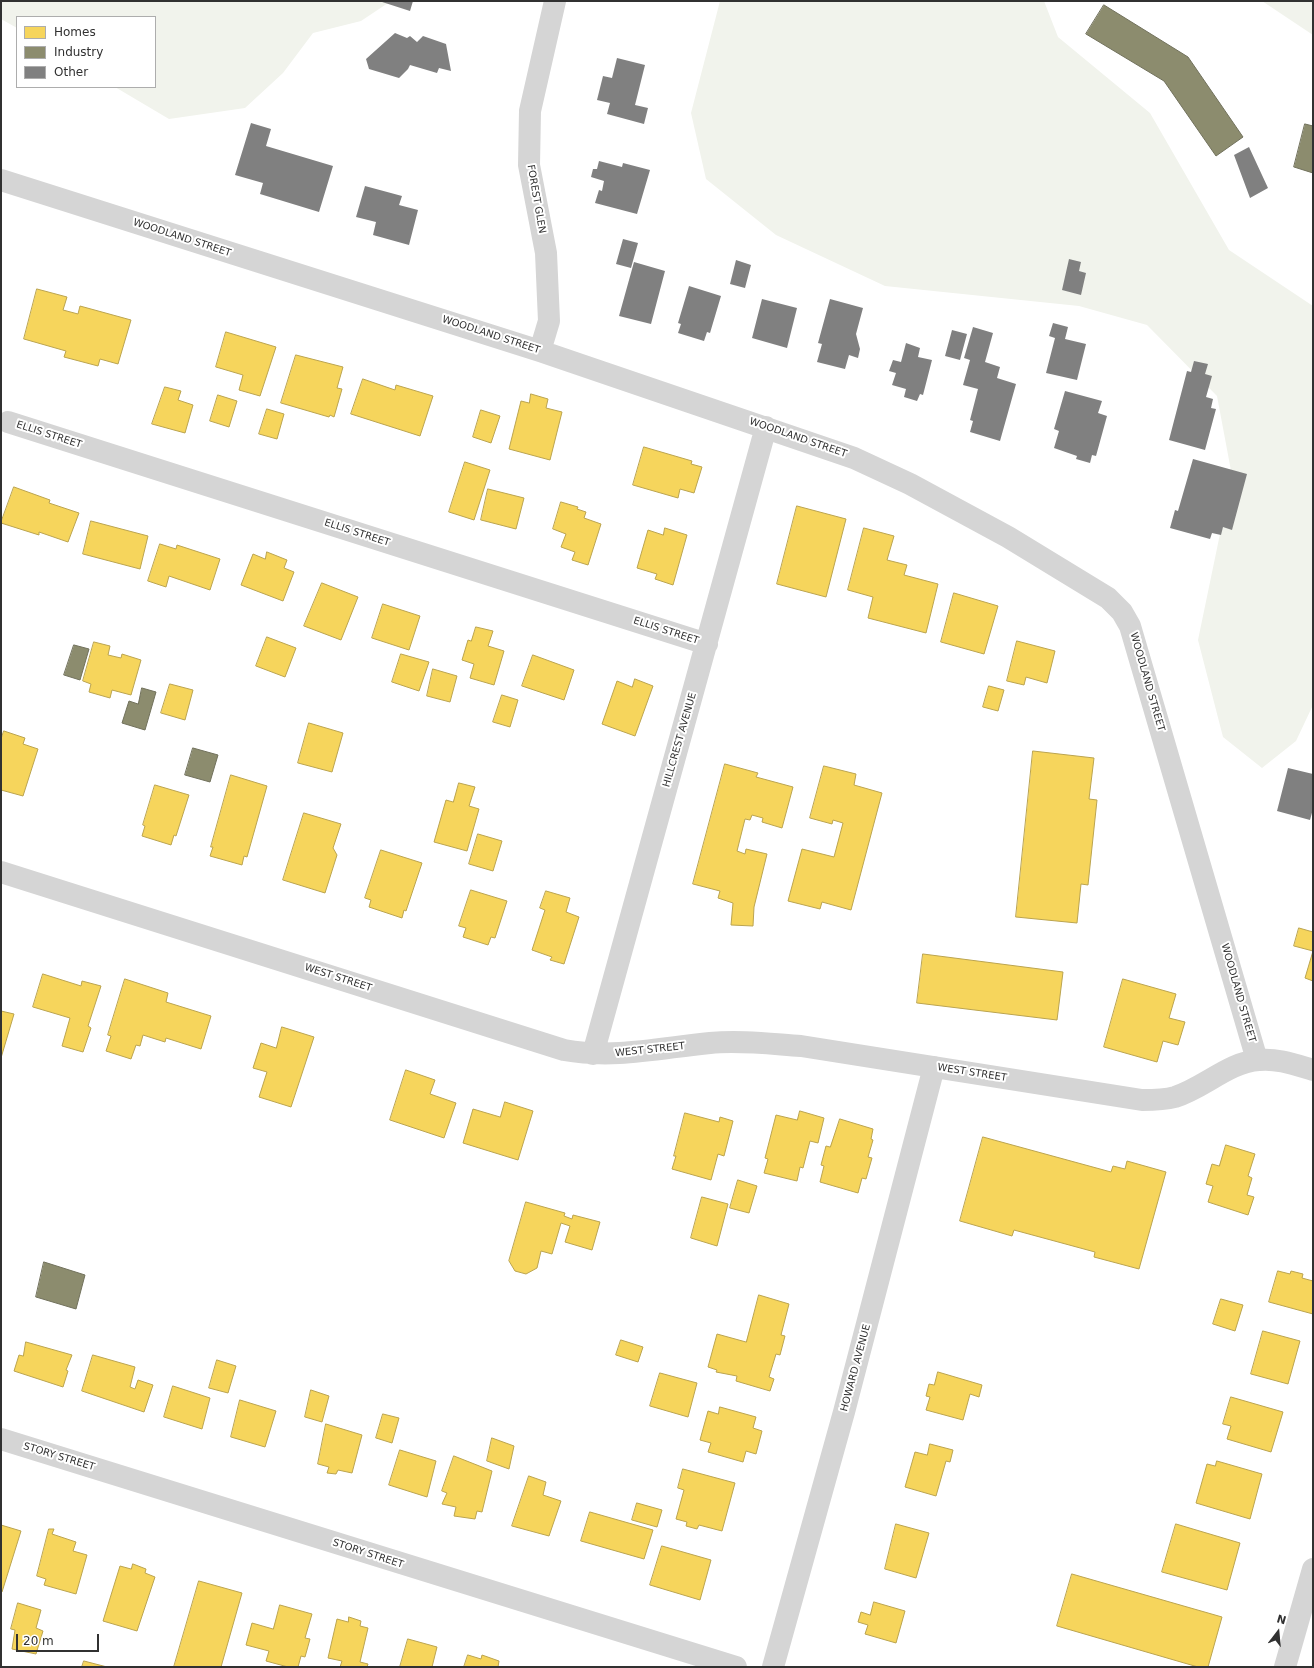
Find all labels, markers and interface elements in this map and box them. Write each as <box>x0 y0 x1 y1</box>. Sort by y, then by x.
legend <box>16 16 156 88</box>
text: Homes <box>54 25 96 39</box>
text: Industry <box>54 45 103 59</box>
text: Other <box>54 65 88 79</box>
street label: FOREST GLEN <box>524 164 548 234</box>
street label: WOODLAND STREET <box>131 216 233 260</box>
street label: WOODLAND STREET <box>440 313 542 357</box>
street label: WOODLAND STREET <box>748 416 848 460</box>
street label: ELLIS STREET <box>15 419 83 451</box>
street label: ELLIS STREET <box>323 517 391 549</box>
street label: ELLIS STREET <box>632 615 700 647</box>
street label: WOODLAND STREET <box>1127 631 1167 733</box>
street label: HILLCREST AVENUE <box>661 691 699 789</box>
street label: WOODLAND STREET <box>1218 942 1258 1044</box>
street label: WEST STREET <box>303 961 373 995</box>
street label: WEST STREET <box>615 1040 685 1060</box>
street label: WEST STREET <box>936 1062 1008 1084</box>
street label: HOWARD AVENUE <box>839 1323 873 1413</box>
street label: STORY STREET <box>22 1440 96 1474</box>
street label: STORY STREET <box>331 1537 405 1571</box>
north arrow <box>1258 1612 1298 1652</box>
text: N <box>1275 1612 1288 1628</box>
scale bar <box>18 1626 101 1652</box>
text: 20 m <box>23 1634 54 1648</box>

